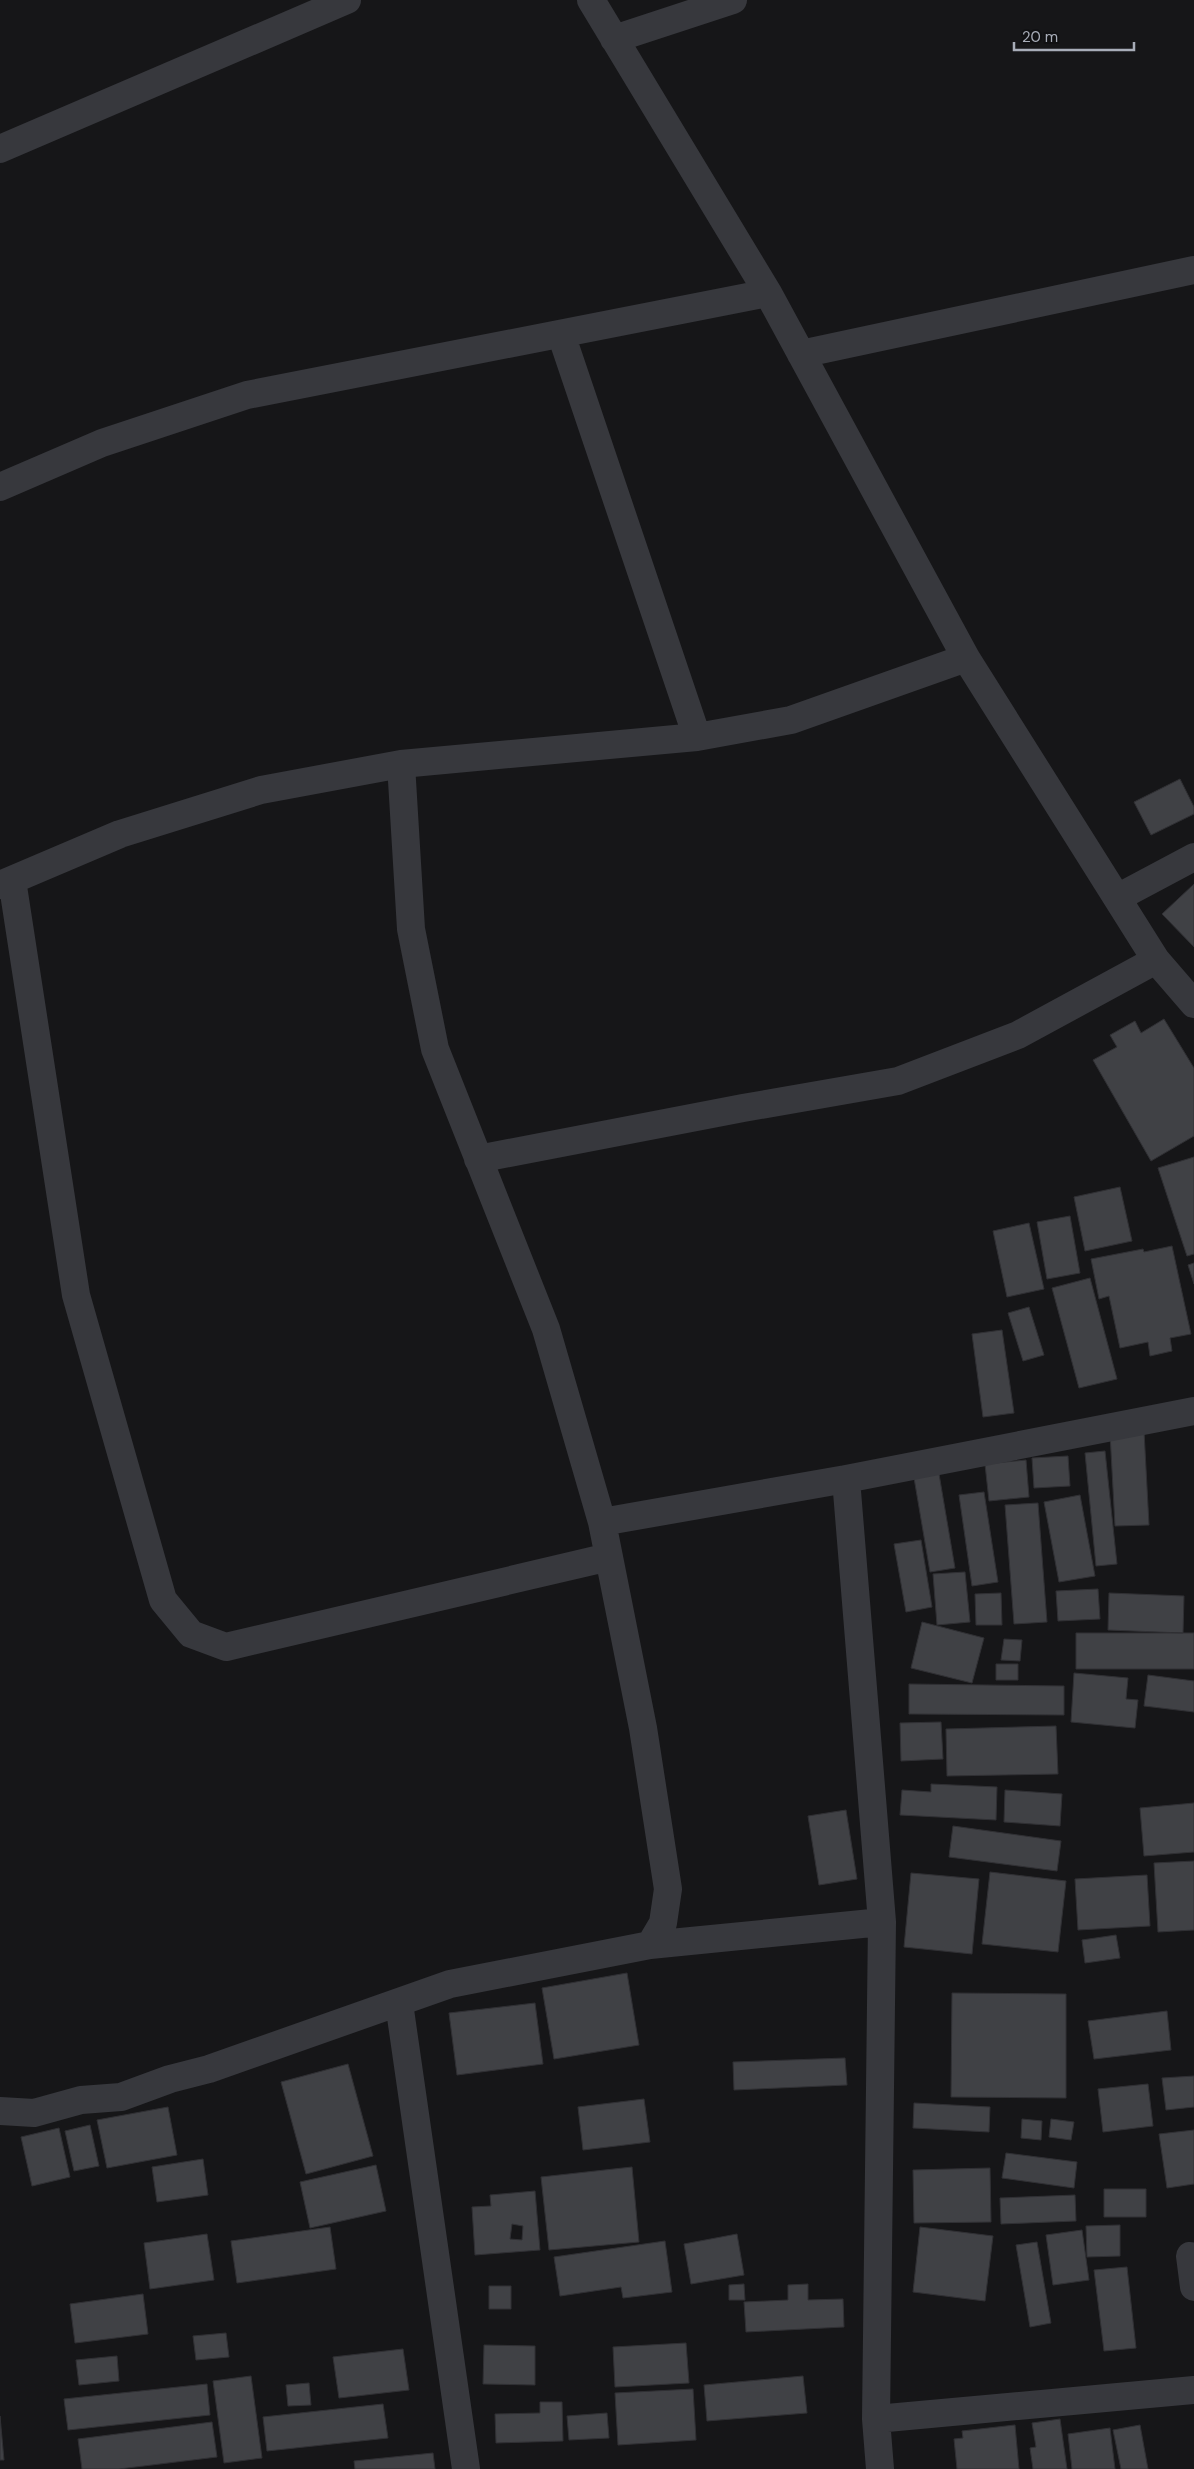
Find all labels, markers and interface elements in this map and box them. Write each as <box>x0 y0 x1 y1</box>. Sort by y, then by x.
scale bar <box>1014 20 1134 52</box>
text: 20 m <box>1022 27 1058 47</box>

